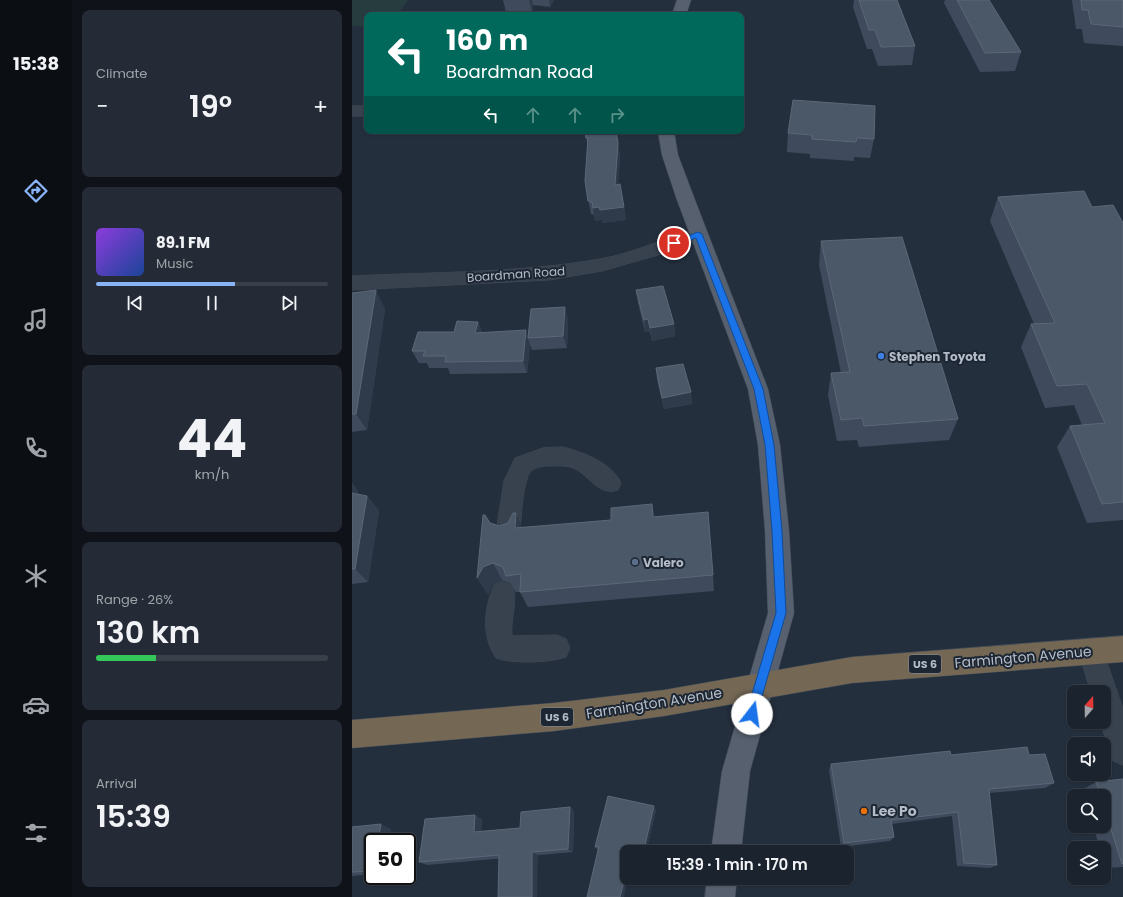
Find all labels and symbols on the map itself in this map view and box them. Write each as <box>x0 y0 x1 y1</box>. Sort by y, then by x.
pin <box>657 226 691 260</box>
street label: Boardman Road <box>466 262 566 286</box>
place label: Stephen Toyota <box>889 348 986 365</box>
marker: Stephen Toyota <box>876 351 886 361</box>
place label: Valero <box>643 554 684 571</box>
marker: Valero <box>630 557 640 567</box>
street label: Farmington Avenue <box>954 641 1093 673</box>
road number: US 6 <box>909 655 941 673</box>
street label: Farmington Avenue <box>585 682 724 724</box>
north arrow <box>1067 685 1111 729</box>
position arrow <box>731 693 773 735</box>
road number: US 6 <box>541 708 573 726</box>
place label: Lee Po <box>872 801 917 821</box>
marker: Lee Po <box>859 806 869 816</box>
speed limit sign: 50 <box>364 833 416 885</box>

